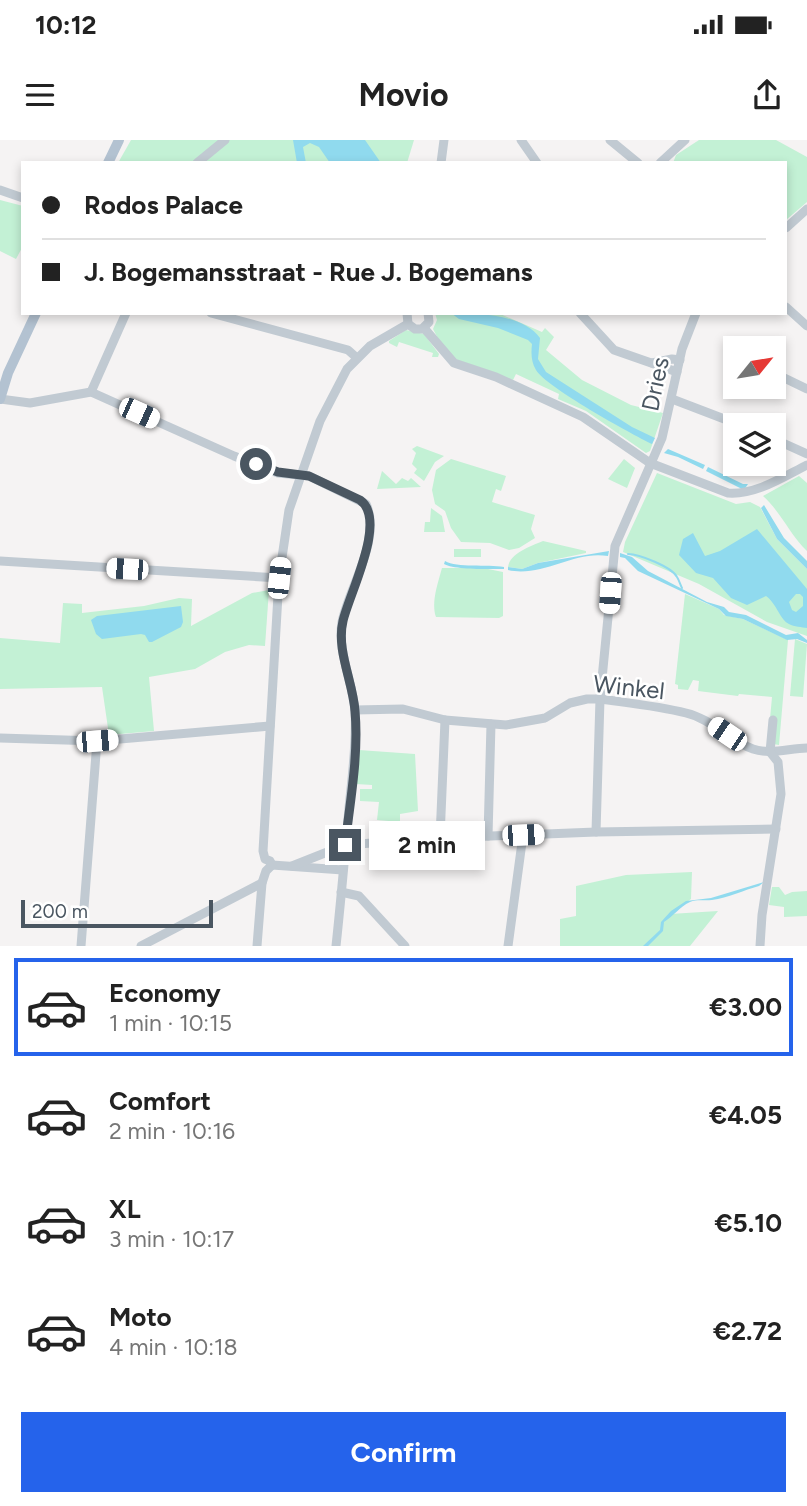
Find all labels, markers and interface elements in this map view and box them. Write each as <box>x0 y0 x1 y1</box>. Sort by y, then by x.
text: 10:12 <box>35 9 97 41</box>
icon: menu <box>21 76 59 114</box>
text: Movio <box>358 76 449 114</box>
icon: share <box>748 76 786 114</box>
text: Rodos Palace <box>84 189 243 221</box>
text: J. Bogemansstraat - Rue J. Bogemans <box>84 256 533 288</box>
north arrow <box>723 336 786 399</box>
map controls <box>723 336 786 476</box>
street label: Dries <box>635 354 675 414</box>
car <box>116 395 163 431</box>
button: layers <box>723 413 786 476</box>
route start <box>240 448 272 480</box>
car <box>267 556 292 600</box>
car <box>106 557 149 581</box>
car <box>599 571 622 615</box>
street label: Winkel <box>592 669 666 705</box>
car <box>704 714 751 754</box>
car <box>76 729 119 753</box>
callout: 2 min <box>370 820 485 870</box>
car <box>502 824 545 846</box>
route end <box>329 829 361 861</box>
text: 2 min <box>398 831 456 859</box>
scale bar <box>21 897 214 929</box>
text: 200 m <box>32 900 88 923</box>
icon: car <box>25 976 88 1039</box>
text: Economy <box>109 977 221 1009</box>
text: €3.00 <box>709 991 782 1023</box>
text: 1 min · 10:15 <box>109 1009 232 1037</box>
icon: car <box>25 1084 88 1147</box>
text: Comfort <box>109 1085 211 1117</box>
text: €4.05 <box>709 1099 782 1131</box>
text: 2 min · 10:16 <box>109 1117 235 1145</box>
icon: car <box>25 1192 88 1255</box>
text: XL <box>109 1193 141 1225</box>
text: €5.10 <box>715 1207 782 1239</box>
text: 3 min · 10:17 <box>109 1225 234 1253</box>
icon: car <box>25 1300 88 1363</box>
text: Moto <box>109 1301 172 1333</box>
text: €2.72 <box>713 1315 782 1347</box>
text: 4 min · 10:18 <box>109 1333 238 1361</box>
button: Confirm <box>21 1412 786 1492</box>

